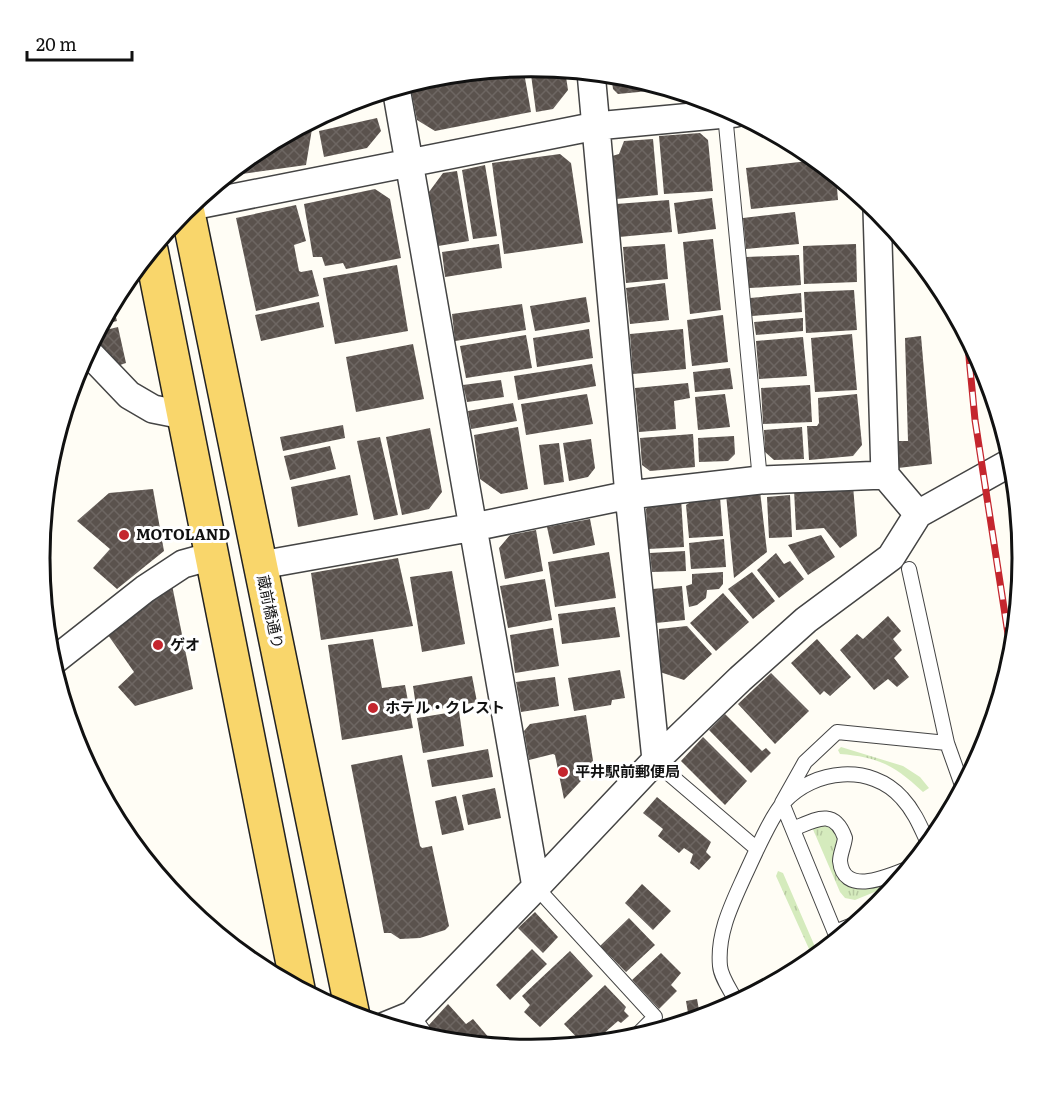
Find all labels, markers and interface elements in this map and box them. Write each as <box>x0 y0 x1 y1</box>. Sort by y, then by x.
scale bar <box>27 24 132 62</box>
text: 20 m <box>36 30 77 57</box>
place label: MOTOLAND <box>136 522 230 545</box>
marker: MOTOLAND <box>117 528 131 542</box>
street label: 蔵前橋通り <box>252 573 291 651</box>
place label: ゲオ <box>170 632 200 655</box>
marker: ゲオ <box>151 638 165 652</box>
place label: ホテル・クレスト <box>385 695 505 718</box>
marker: ホテル・クレスト <box>366 701 380 715</box>
place label: 平井駅前郵便局 <box>575 759 680 782</box>
marker: 平井駅前郵便局 <box>556 765 570 779</box>

